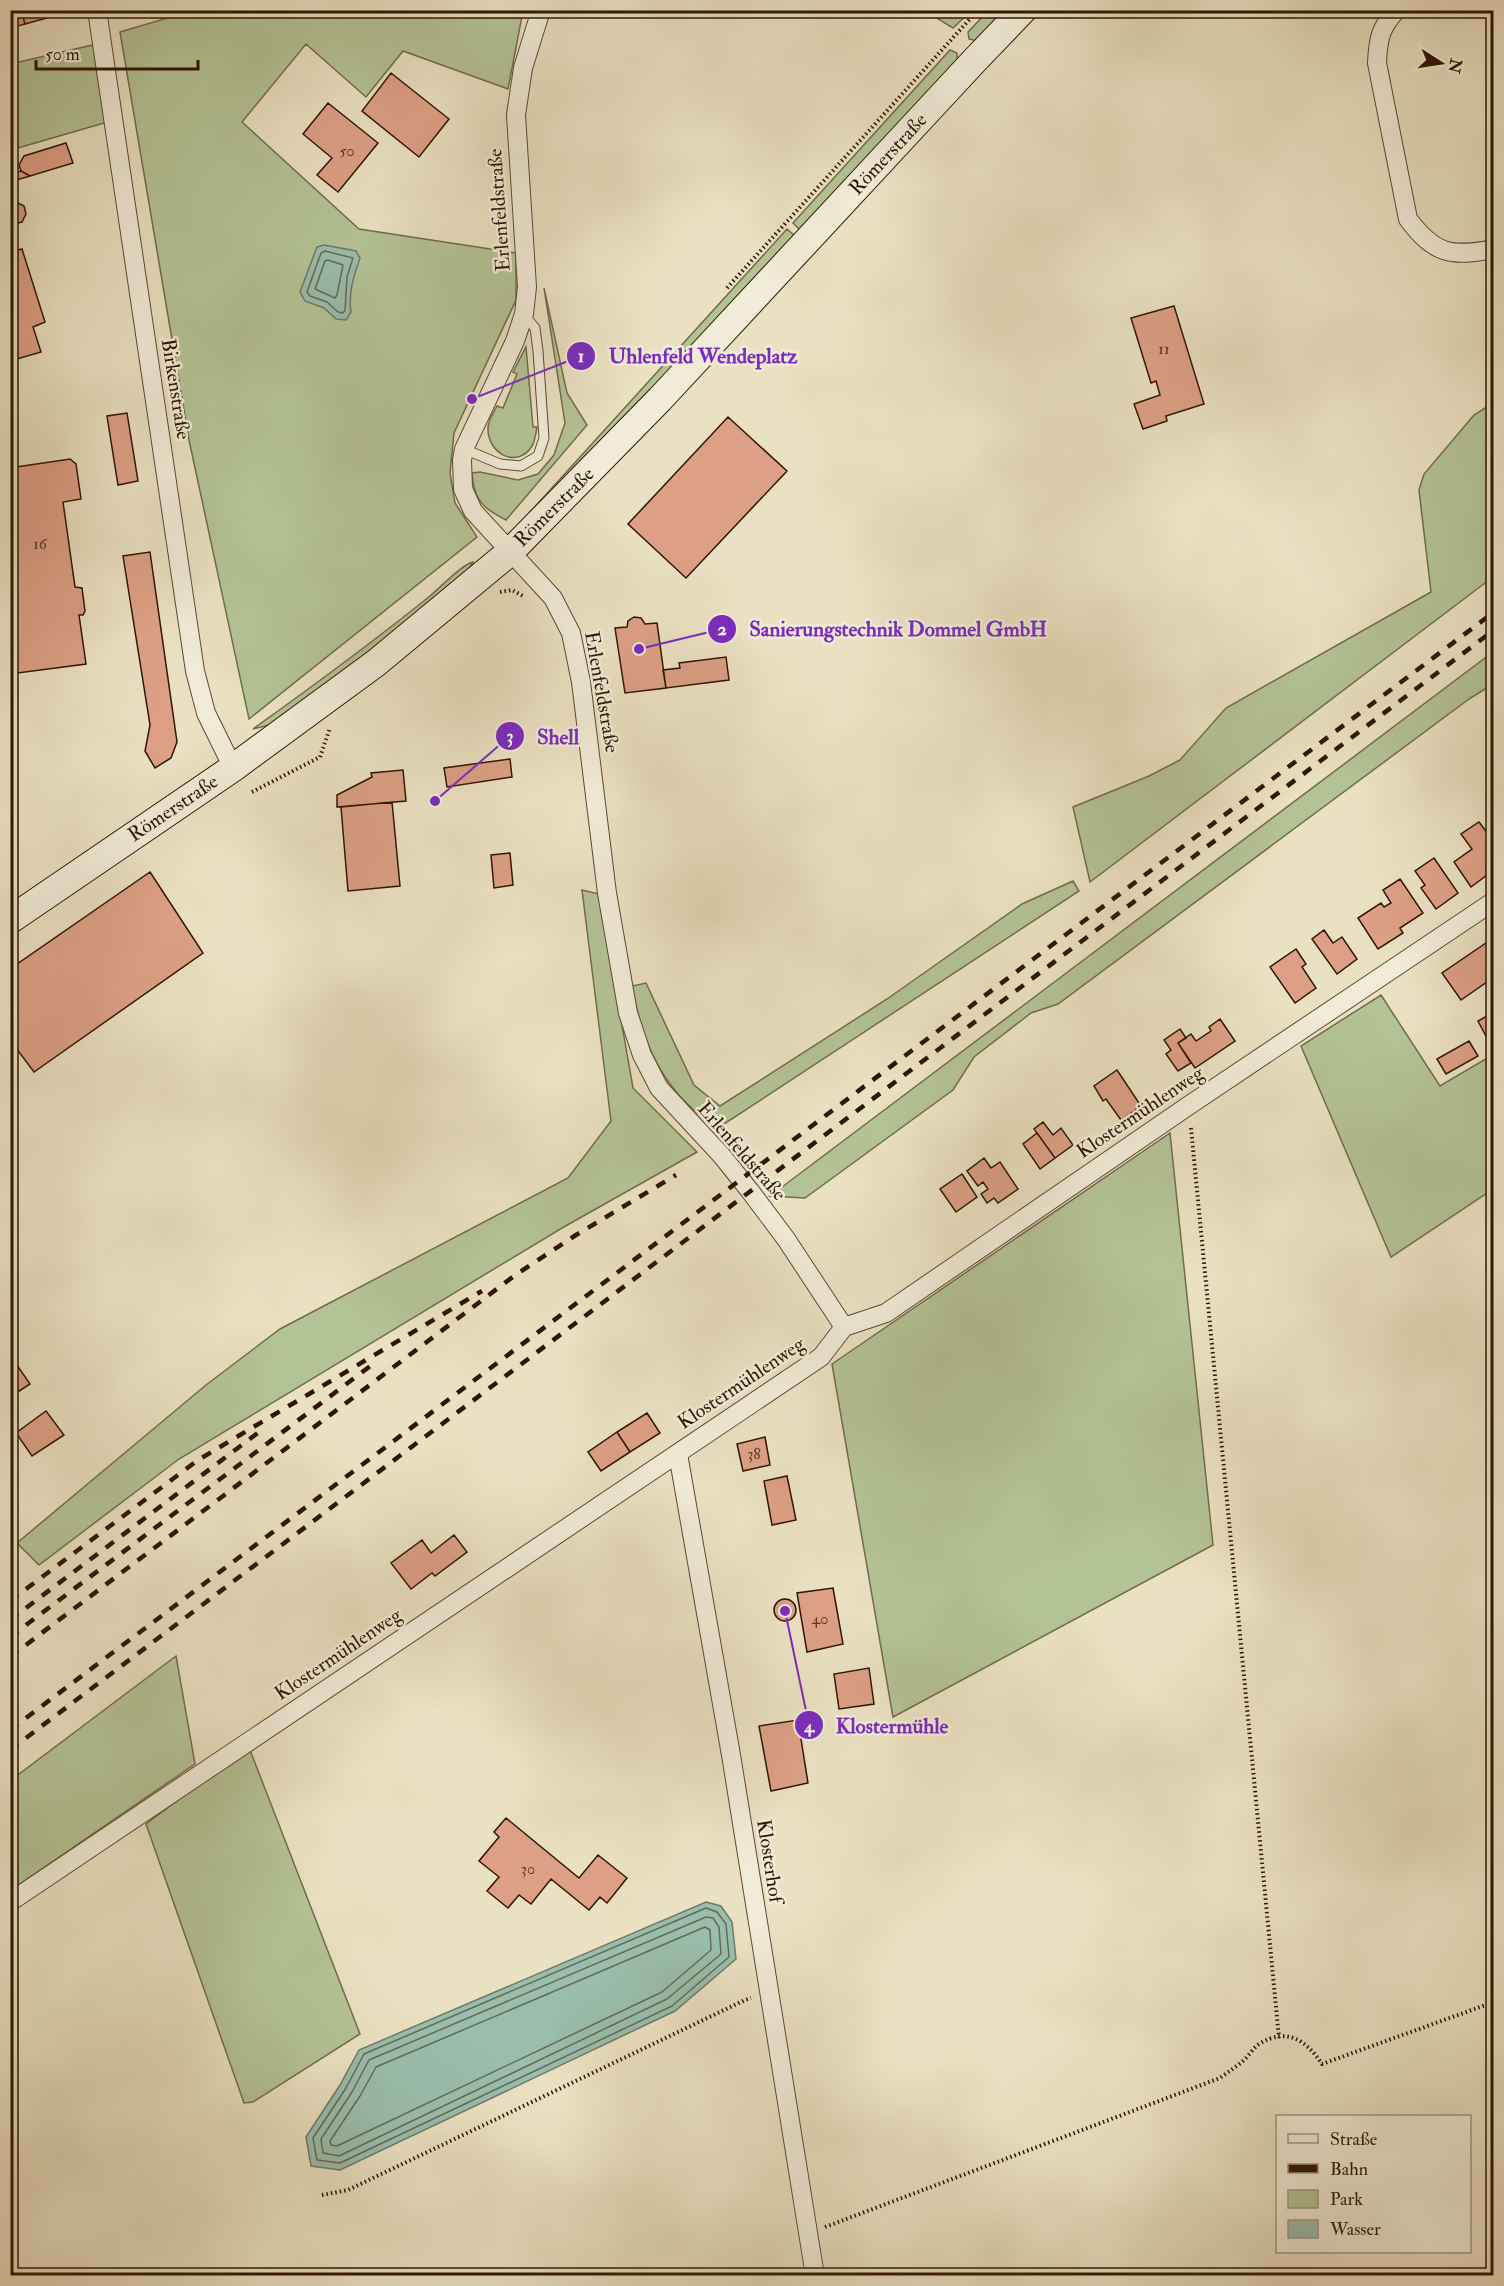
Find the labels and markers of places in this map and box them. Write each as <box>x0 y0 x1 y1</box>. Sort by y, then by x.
callout: Uhlenfeld Wendeplatz <box>566 336 809 375</box>
callout: Sanierungstechnik Dommel GmbH <box>707 609 1059 648</box>
callout: Shell <box>495 717 591 756</box>
callout: Klostermühle <box>794 1706 961 1745</box>

